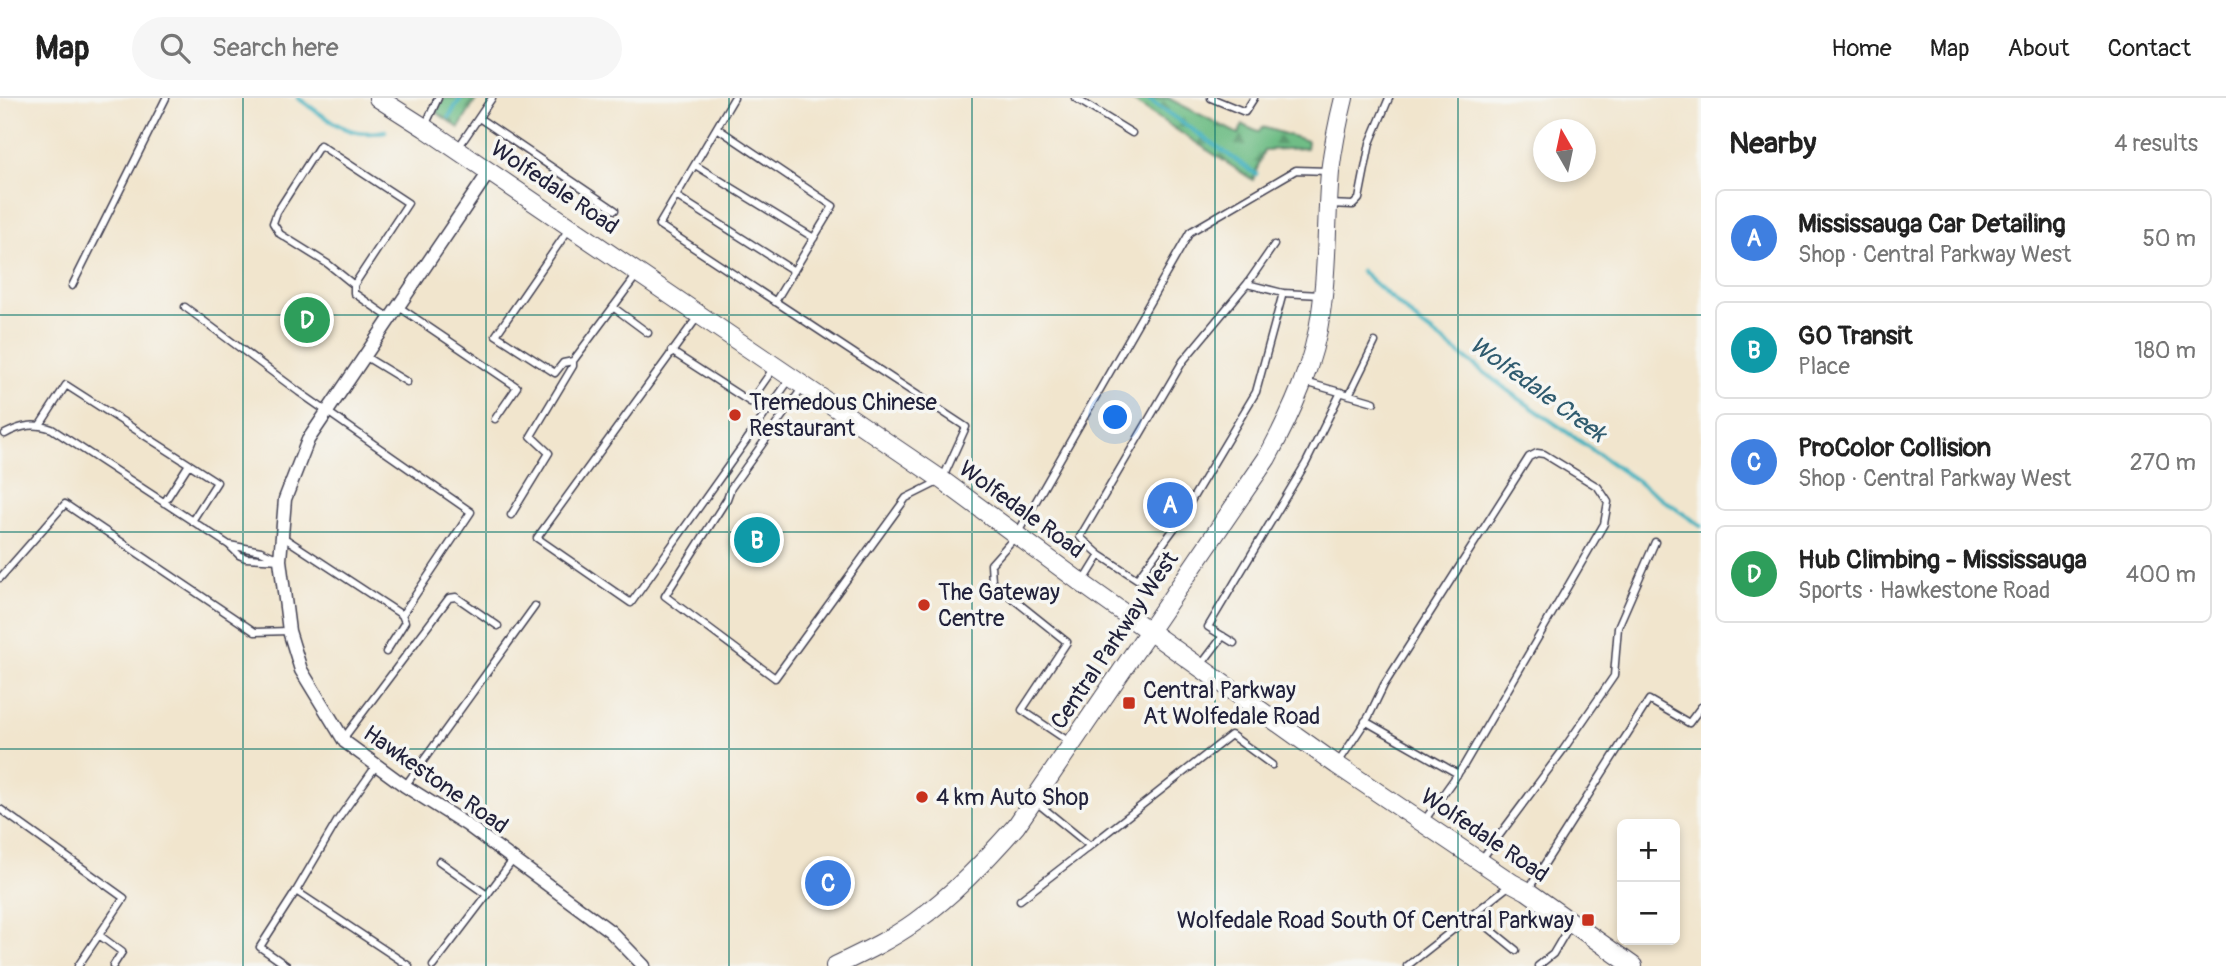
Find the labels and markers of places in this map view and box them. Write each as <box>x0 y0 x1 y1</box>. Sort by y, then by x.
pin: D <box>284 294 330 346</box>
place label: Tremedous Chinese Restaurant <box>749 388 937 443</box>
marker: Tremedous Chinese Restaurant <box>727 407 743 423</box>
pin: A <box>1147 479 1193 531</box>
pin: B <box>734 514 780 566</box>
place label: The Gateway Centre <box>938 578 1060 633</box>
marker: The Gateway Centre <box>916 597 932 613</box>
place label: Central Parkway At Wolfedale Road <box>1143 676 1320 731</box>
marker: Central Parkway At Wolfedale Road <box>1121 695 1137 711</box>
place label: 4 km Auto Shop <box>936 783 1089 812</box>
marker: 4 km Auto Shop <box>914 789 930 805</box>
pin: C <box>805 857 851 909</box>
place label: Wolfedale Road South Of Central Parkway <box>1177 906 1574 935</box>
marker: Wolfedale Road South Of Central Parkway <box>1580 912 1596 928</box>

